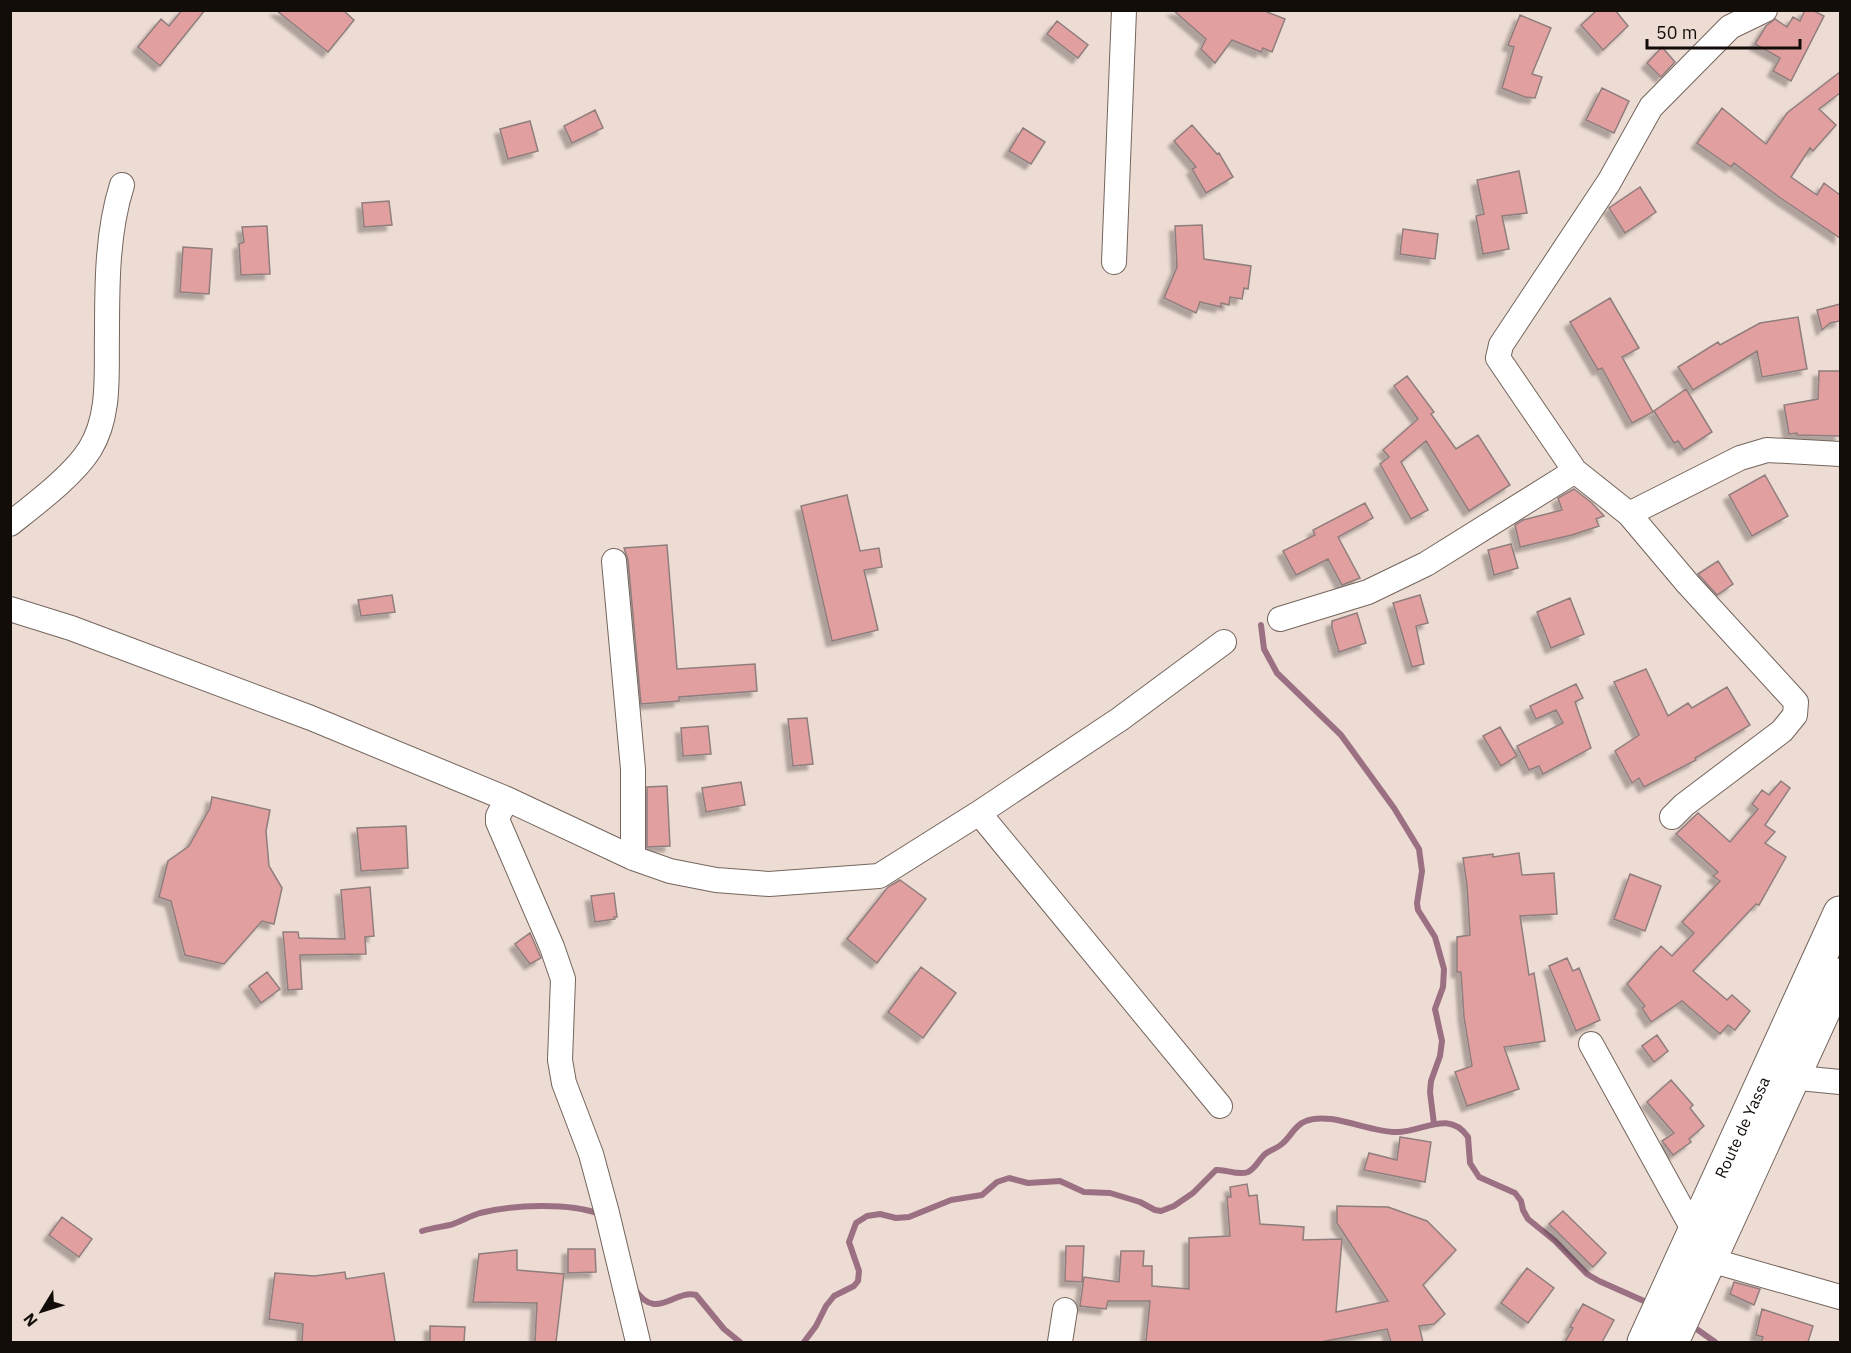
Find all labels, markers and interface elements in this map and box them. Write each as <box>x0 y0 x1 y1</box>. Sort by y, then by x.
scale bar <box>1647 12 1800 50</box>
text: 50 m <box>1656 21 1698 44</box>
street label: Route de Yassa <box>1710 1073 1774 1181</box>
north arrow <box>12 1281 72 1341</box>
text: N <box>19 1310 42 1331</box>

